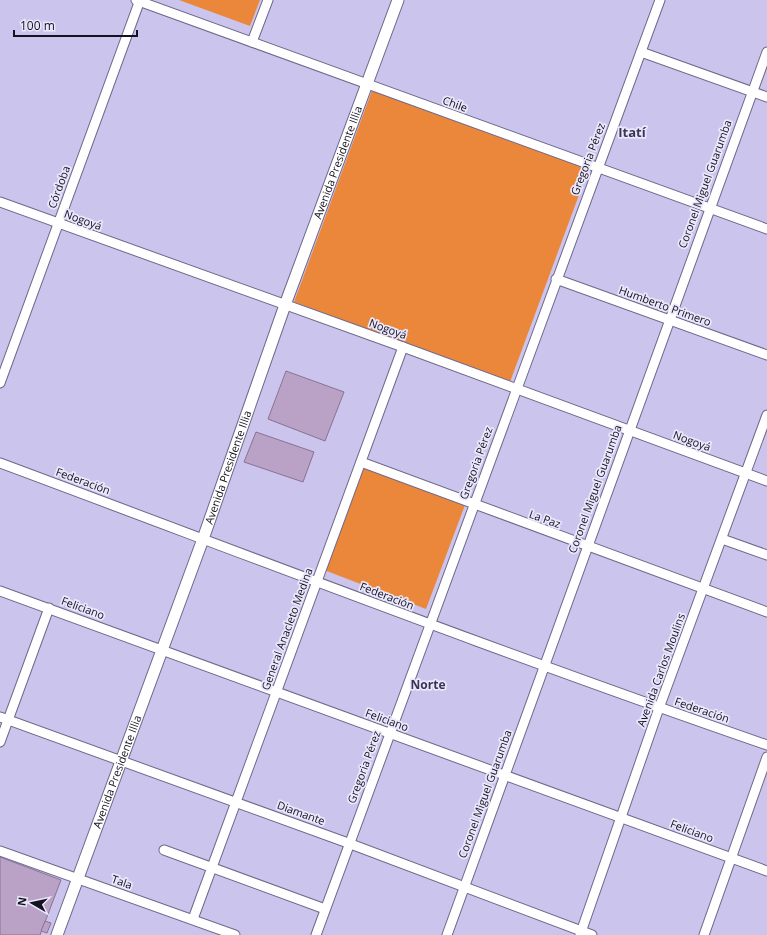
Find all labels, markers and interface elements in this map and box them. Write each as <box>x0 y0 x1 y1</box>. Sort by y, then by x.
scale bar <box>14 12 137 38</box>
text: 100 m <box>20 17 55 34</box>
street label: Chile <box>441 92 470 115</box>
street label: Avenida Presidente Illia <box>310 104 365 221</box>
street label: Coronel Miguel Guarumba <box>674 118 735 250</box>
street label: Gregoria Pérez <box>567 121 608 197</box>
district label: Itatí <box>618 123 647 141</box>
street label: Córdoba <box>44 163 73 210</box>
street label: Nogoyá <box>62 206 104 233</box>
street label: Humberto Primero <box>617 282 714 329</box>
street label: Nogoyá <box>367 315 409 342</box>
street label: Avenida Presidente Illia <box>201 408 254 526</box>
street label: Coronel Miguel Guarumba <box>564 423 625 555</box>
street label: Gregoria Pérez <box>455 424 496 501</box>
street label: Nogoyá <box>671 427 713 454</box>
street label: Federación <box>54 464 112 497</box>
street label: La Paz <box>527 506 563 531</box>
street label: General Anacleto Medina <box>257 566 316 692</box>
street label: Federación <box>358 578 416 613</box>
street label: Feliciano <box>59 593 107 622</box>
street label: Avenida Carlos Moulins <box>633 611 688 729</box>
district label: Norte <box>411 676 445 693</box>
street label: Federación <box>673 693 731 726</box>
street label: Feliciano <box>363 705 411 734</box>
street label: Avenida Presidente Illia <box>89 713 144 830</box>
street label: Gregoria Pérez <box>343 728 384 805</box>
street label: Coronel Miguel Guarumba <box>454 728 515 860</box>
street label: Diamante <box>275 797 327 828</box>
street label: Feliciano <box>668 816 716 845</box>
street label: Tala <box>110 871 135 892</box>
north arrow <box>12 883 52 923</box>
text: N <box>14 896 30 907</box>

